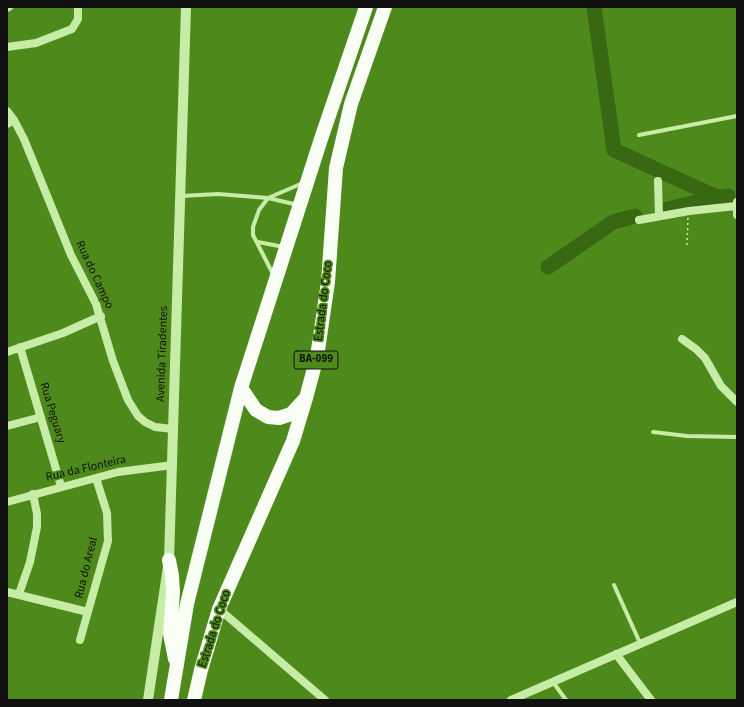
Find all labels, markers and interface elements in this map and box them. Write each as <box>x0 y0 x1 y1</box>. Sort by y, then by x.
street label: Rua do Campo <box>72 239 116 311</box>
street label: Estrada do Coco <box>312 260 336 342</box>
street label: Avenida Tiradentes <box>154 306 172 402</box>
road number: BA-099 <box>294 351 338 369</box>
street label: Rua Peguary <box>36 381 68 445</box>
street label: Rua da Flonteira <box>45 453 127 485</box>
street label: Rua do Areal <box>72 536 102 600</box>
street label: Estrada do Coco <box>196 588 234 670</box>

